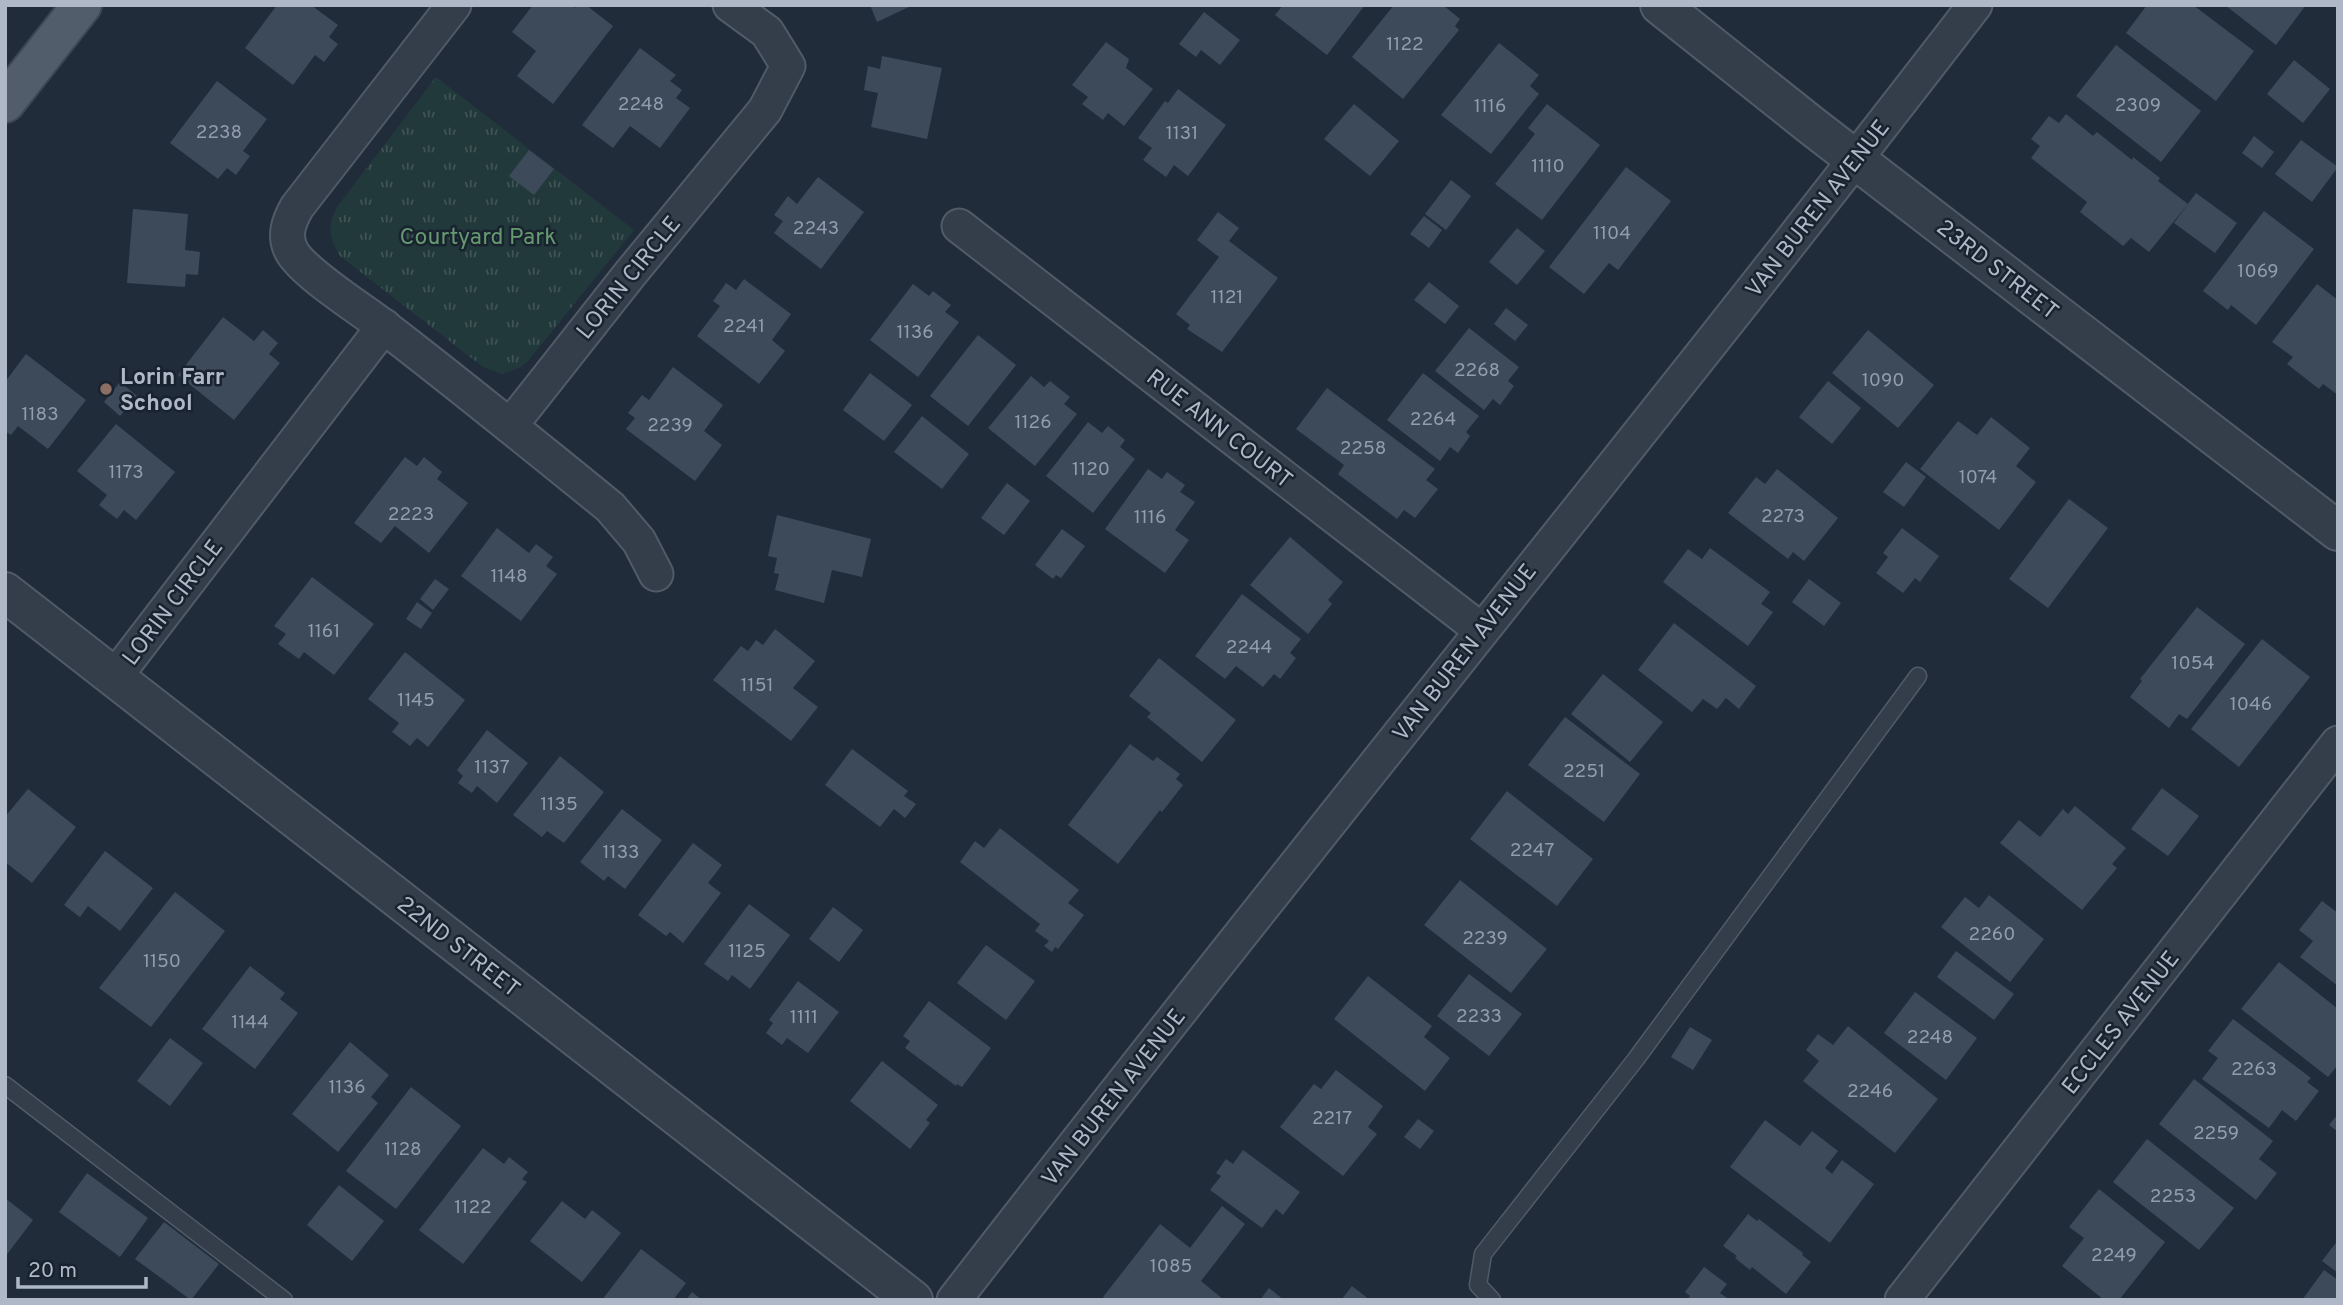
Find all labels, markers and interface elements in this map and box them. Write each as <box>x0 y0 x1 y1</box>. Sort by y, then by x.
house number: 1122 <box>1386 33 1424 57</box>
house number: 2248 <box>618 93 664 117</box>
house number: 2309 <box>2115 94 2161 118</box>
house number: 1116 <box>1474 95 1506 119</box>
street label: VAN BUREN AVENUE <box>1740 115 1897 304</box>
house number: 2238 <box>196 121 242 145</box>
house number: 1131 <box>1166 122 1198 146</box>
house number: 1110 <box>1531 155 1565 179</box>
street label: LORIN CIRCLE <box>571 211 689 346</box>
street label: 23RD STREET <box>1930 214 2063 328</box>
house number: 2243 <box>793 217 839 241</box>
house number: 1104 <box>1593 222 1631 246</box>
park label: Courtyard Park <box>400 224 556 253</box>
house number: 1069 <box>2237 260 2279 284</box>
house number: 1121 <box>1211 286 1243 310</box>
house number: 2241 <box>723 315 765 339</box>
house number: 1136 <box>897 321 933 345</box>
house number: 2268 <box>1454 359 1500 383</box>
place label: Lorin Farr School <box>120 364 225 419</box>
street label: RUE ANN COURT <box>1140 364 1297 496</box>
house number: 1090 <box>1862 369 1904 393</box>
marker: Lorin Farr School <box>98 381 114 397</box>
house number: 1183 <box>21 403 59 427</box>
house number: 2264 <box>1410 408 1456 432</box>
house number: 1126 <box>1014 411 1052 435</box>
house number: 2239 <box>647 414 693 438</box>
house number: 2258 <box>1340 437 1386 461</box>
house number: 1120 <box>1072 458 1110 482</box>
house number: 1173 <box>108 461 144 485</box>
house number: 1074 <box>1959 466 1997 490</box>
house number: 2223 <box>388 503 434 527</box>
house number: 2273 <box>1761 505 1805 529</box>
house number: 1116 <box>1134 506 1166 530</box>
street label: LORIN CIRCLE <box>117 535 231 672</box>
street label: VAN BUREN AVENUE <box>1387 559 1544 748</box>
house number: 1148 <box>490 565 528 589</box>
house number: 1161 <box>308 620 340 644</box>
house number: 2244 <box>1226 636 1272 660</box>
house number: 1054 <box>2171 652 2215 676</box>
house number: 1151 <box>740 674 774 698</box>
house number: 1145 <box>397 689 435 713</box>
house number: 1046 <box>2230 693 2272 717</box>
house number: 1137 <box>474 756 510 780</box>
house number: 2251 <box>1563 760 1605 784</box>
house number: 1135 <box>540 793 578 817</box>
house number: 2247 <box>1510 839 1554 863</box>
house number: 1133 <box>602 841 640 865</box>
street label: 22ND STREET <box>390 891 525 1005</box>
house number: 2260 <box>1969 923 2015 947</box>
house number: 2239 <box>1462 927 1508 951</box>
house number: 1125 <box>728 940 766 964</box>
street label: ECCLES AVENUE <box>2057 946 2187 1101</box>
house number: 1150 <box>143 950 181 974</box>
street label: VAN BUREN AVENUE <box>1036 1004 1193 1193</box>
house number: 2233 <box>1456 1005 1502 1029</box>
house number: 1111 <box>790 1006 818 1030</box>
house number: 1144 <box>231 1011 269 1035</box>
house number: 2248 <box>1907 1026 1953 1050</box>
house number: 2263 <box>2231 1058 2277 1082</box>
house number: 1136 <box>329 1076 365 1100</box>
house number: 2246 <box>1847 1080 1893 1104</box>
house number: 2217 <box>1312 1107 1352 1131</box>
house number: 2259 <box>2193 1122 2239 1146</box>
house number: 1128 <box>384 1138 422 1162</box>
house number: 2253 <box>2150 1185 2196 1209</box>
house number: 1122 <box>454 1196 492 1220</box>
house number: 2249 <box>2091 1244 2137 1268</box>
scale bar <box>18 1246 145 1290</box>
house number: 1085 <box>1150 1255 1192 1279</box>
text: 20 m <box>28 1258 77 1285</box>

